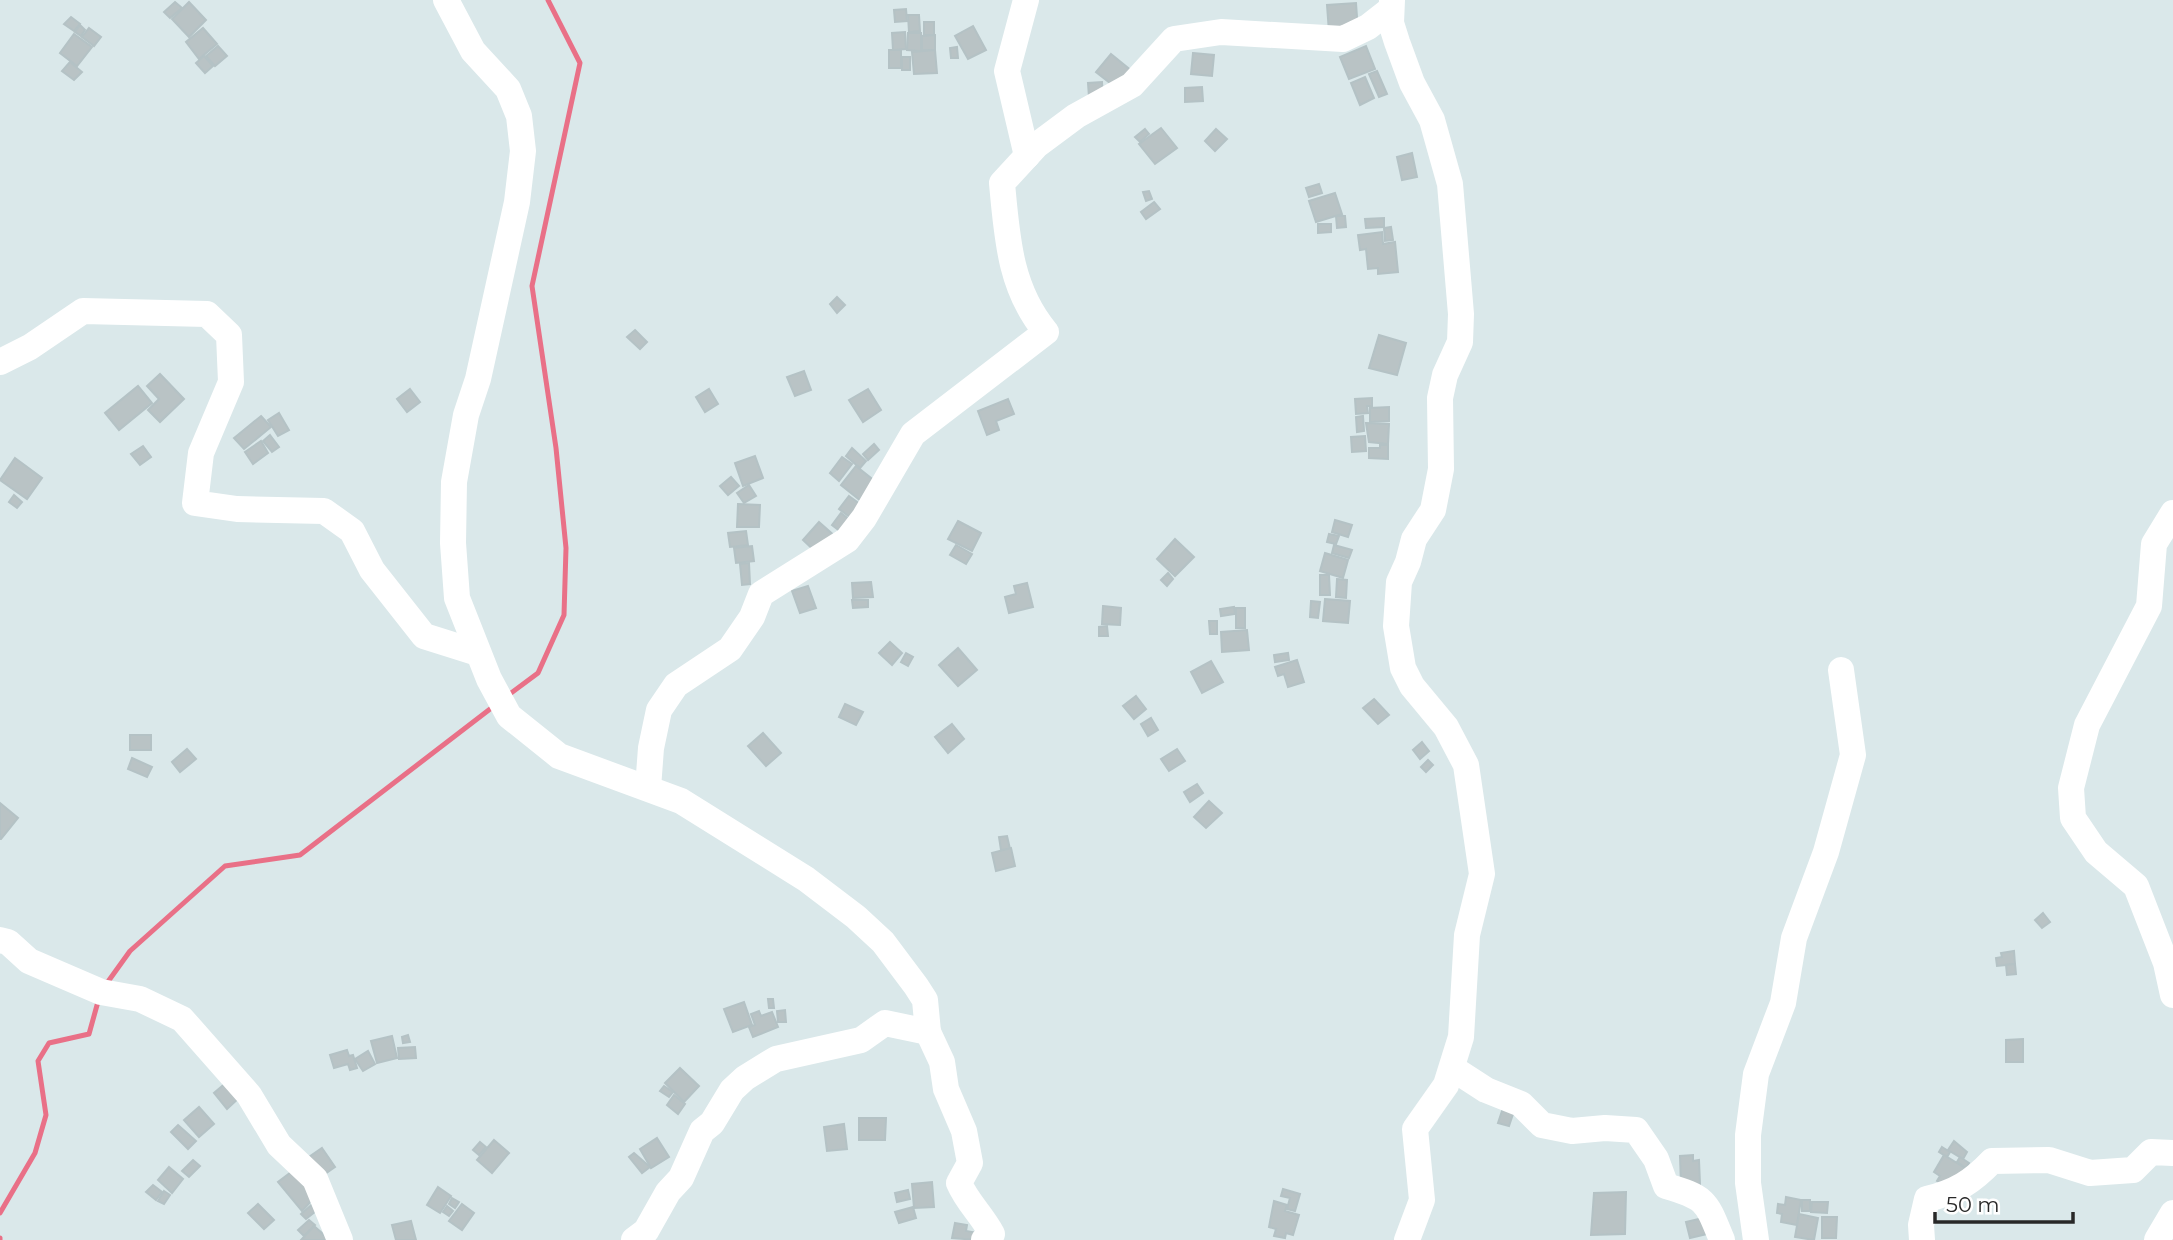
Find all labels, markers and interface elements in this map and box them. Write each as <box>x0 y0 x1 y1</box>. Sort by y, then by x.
scale bar <box>1935 1180 2073 1224</box>
text: 50 m <box>1946 1192 2000 1217</box>

